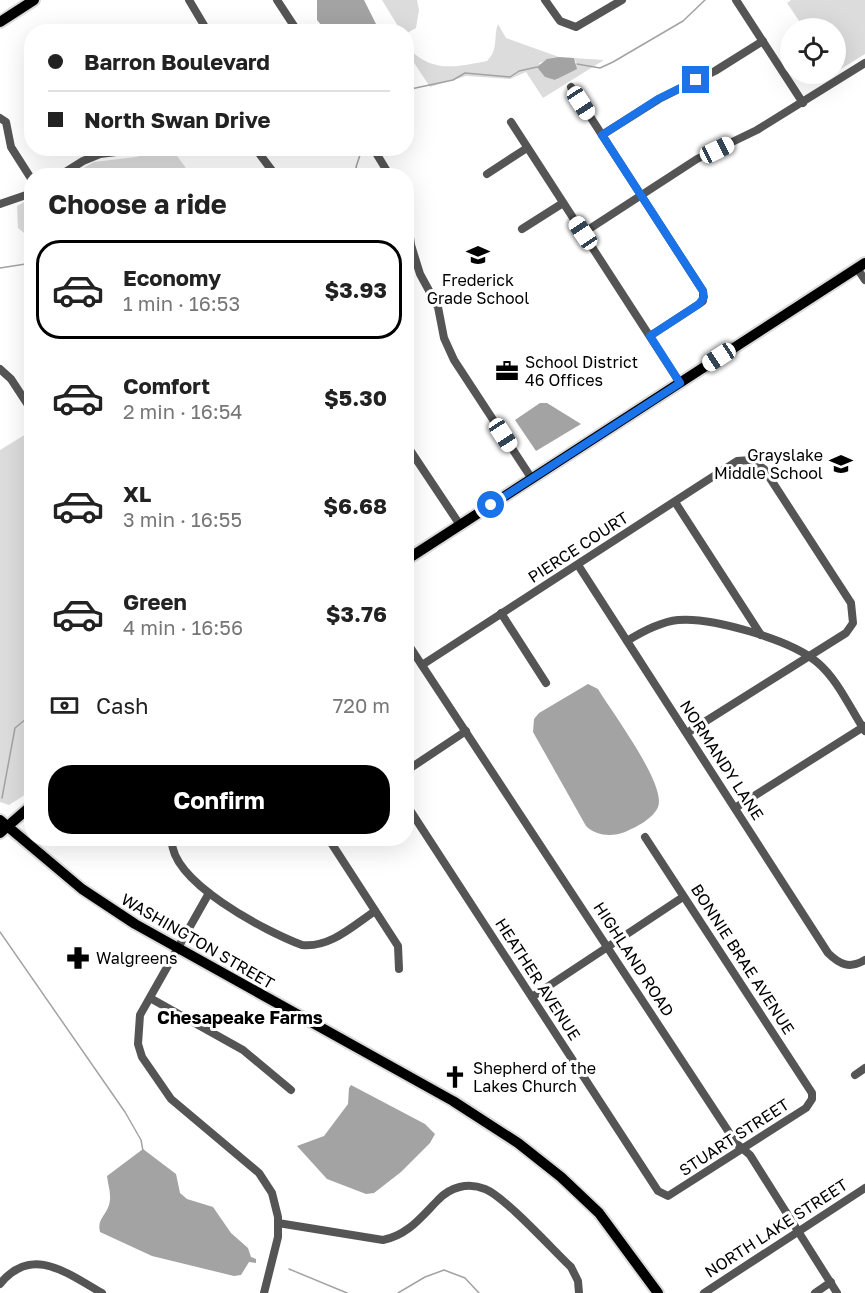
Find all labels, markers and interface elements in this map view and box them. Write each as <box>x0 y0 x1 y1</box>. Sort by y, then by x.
map controls <box>780 18 846 84</box>
button: locate <box>780 18 846 84</box>
text: Barron Boulevard <box>84 48 270 75</box>
route end <box>682 66 709 93</box>
car <box>564 83 598 123</box>
text: North Swan Drive <box>84 106 270 133</box>
car <box>697 134 737 166</box>
text: Choose a ride <box>48 188 227 220</box>
car <box>565 213 601 253</box>
school or university icon: Frederick Grade School <box>465 242 491 268</box>
icon: car <box>51 263 105 317</box>
text: Economy <box>123 264 221 291</box>
place label: Frederick Grade School <box>427 270 529 308</box>
text: $3.93 <box>324 276 387 303</box>
text: 1 min · 16:53 <box>123 291 240 315</box>
car <box>699 340 739 374</box>
place label: School District 46 Offices <box>525 352 638 390</box>
office icon: School District 46 Offices <box>494 358 520 384</box>
icon: car <box>51 371 105 425</box>
text: Comfort <box>123 372 210 399</box>
text: $5.30 <box>324 384 387 411</box>
text: 2 min · 16:54 <box>123 399 243 423</box>
car <box>486 415 520 455</box>
place label: Grayslake Middle School <box>714 445 823 483</box>
school or university icon: Grayslake Middle School <box>828 451 854 477</box>
icon: car <box>51 479 105 533</box>
text: XL <box>123 480 151 507</box>
route start <box>477 491 504 518</box>
text: $6.68 <box>323 492 387 519</box>
text: 3 min · 16:55 <box>123 507 242 531</box>
street label: PIERCE COURT <box>524 507 632 587</box>
icon: car <box>51 587 105 641</box>
text: Green <box>123 588 187 615</box>
text: $3.76 <box>326 600 387 627</box>
text: 4 min · 16:56 <box>123 615 243 639</box>
icon: cash <box>48 689 81 722</box>
text: Cash <box>96 692 149 719</box>
text: 720 m <box>333 693 390 717</box>
street label: NORMANDY LANE <box>676 696 768 824</box>
button: Confirm <box>48 765 390 834</box>
street label: BONNIE BRAE AVENUE <box>687 880 799 1038</box>
street label: WASHINGTON STREET <box>118 889 278 993</box>
street label: HIGHLAND ROAD <box>589 898 679 1020</box>
street label: HEATHER AVENUE <box>491 914 585 1044</box>
pharmacy icon: Walgreens <box>65 945 91 971</box>
place label: Walgreens <box>96 948 178 968</box>
district label: Chesapeake Farms <box>157 1006 323 1028</box>
place label: Shepherd of the Lakes Church <box>473 1058 596 1096</box>
church icon: Shepherd of the Lakes Church <box>442 1064 468 1090</box>
street label: STUART STREET <box>675 1094 793 1180</box>
street label: NORTH LAKE STREET <box>701 1174 851 1282</box>

